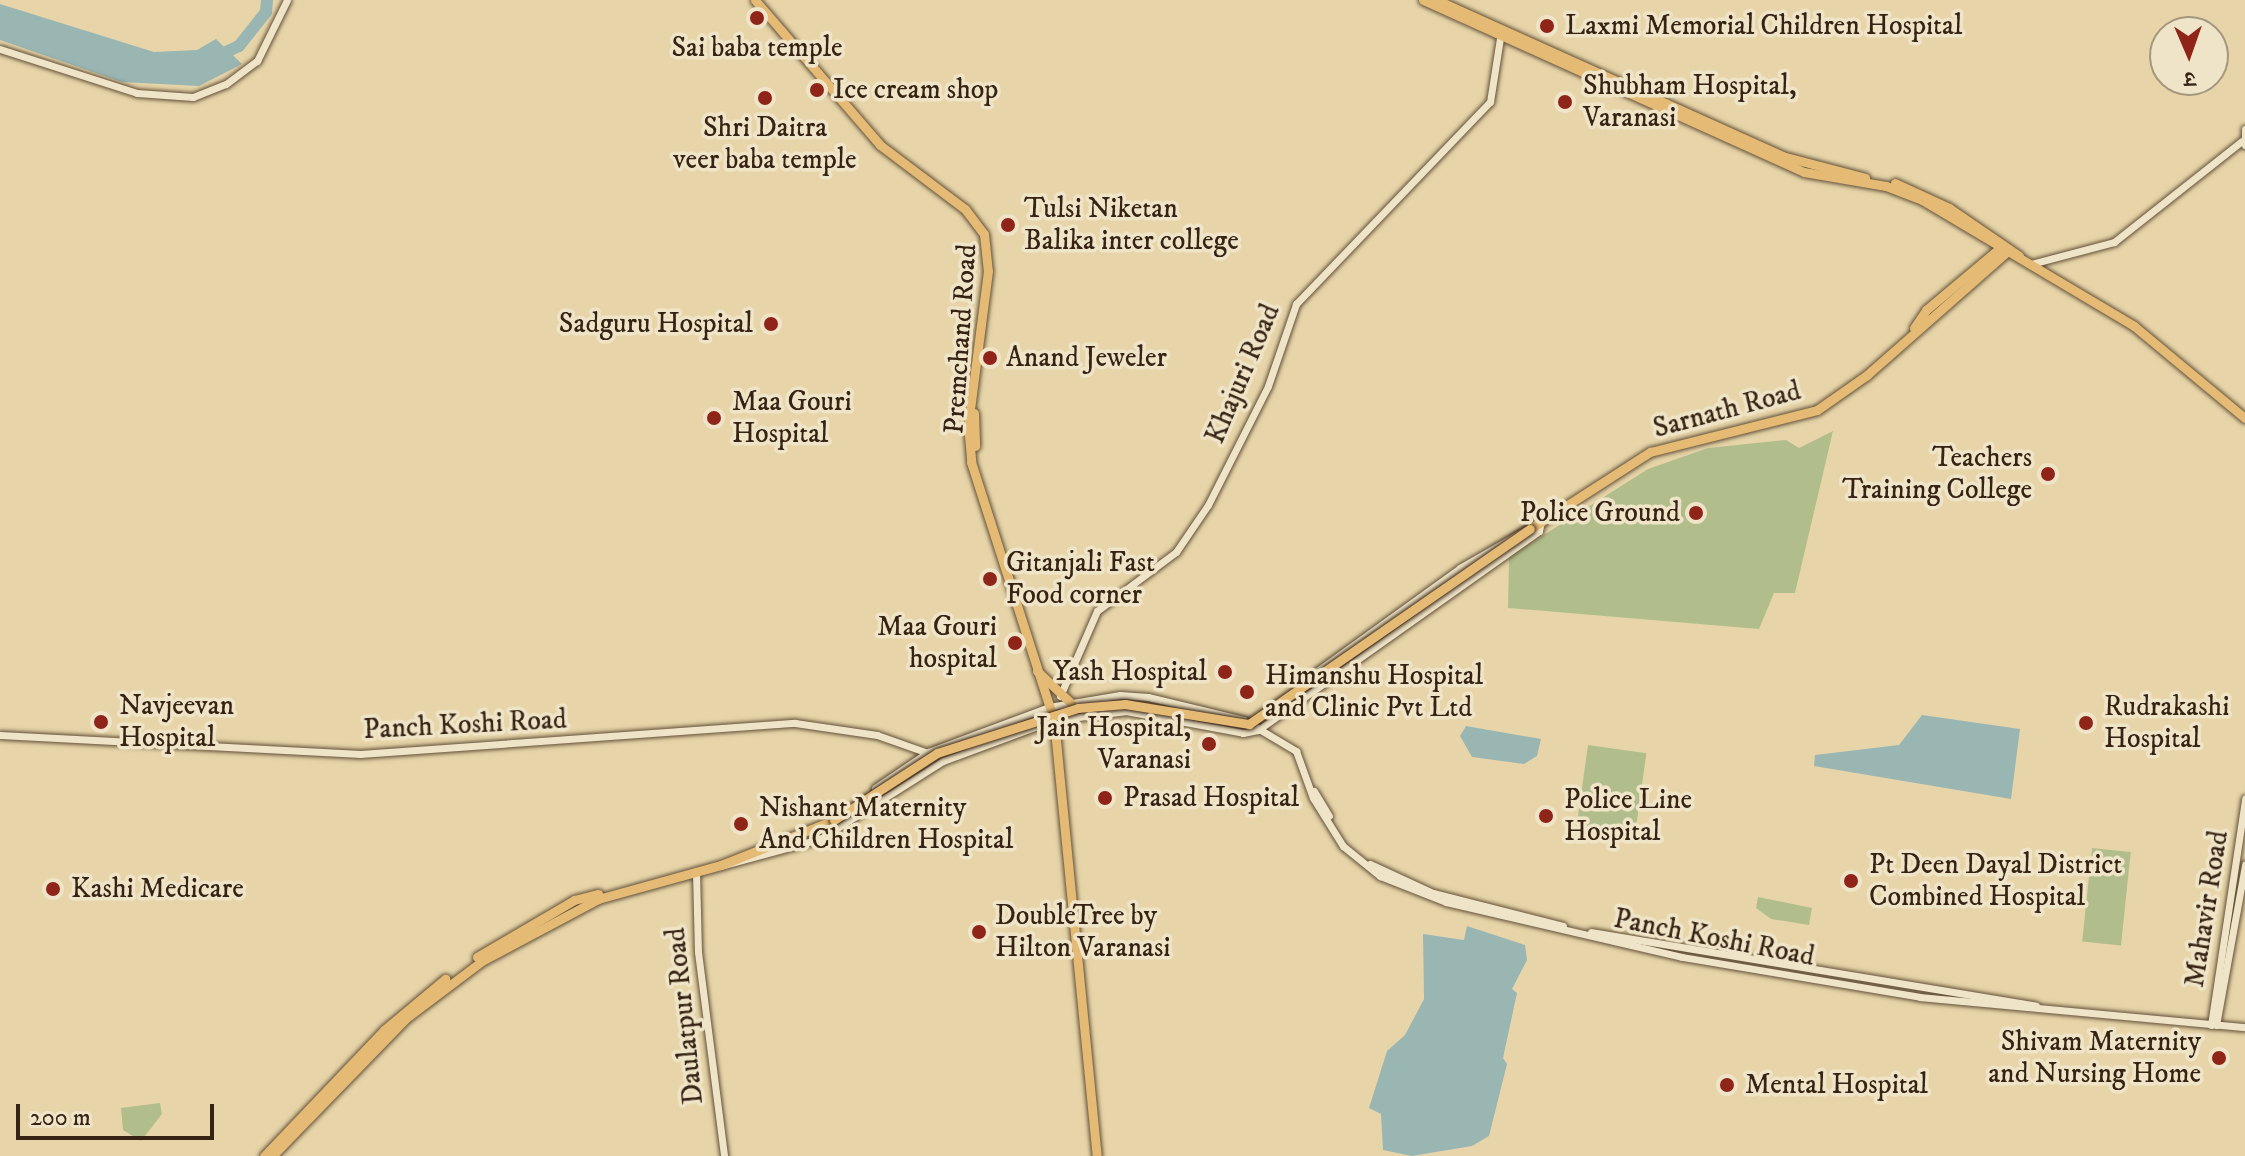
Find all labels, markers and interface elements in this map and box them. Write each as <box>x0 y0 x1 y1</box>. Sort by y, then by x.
marker: Sai baba temple <box>748 9 766 27</box>
place label: Laxmi Memorial Children Hospital <box>1565 9 1962 43</box>
marker: Laxmi Memorial Children Hospital <box>1536 15 1558 37</box>
north arrow <box>2149 16 2229 96</box>
place label: Sai baba temple <box>671 31 843 65</box>
text: उ <box>2184 65 2196 92</box>
place label: Shubham Hospital, Varanasi <box>1583 69 1797 135</box>
place label: Ice cream shop <box>833 73 998 107</box>
marker: Ice cream shop <box>808 81 826 99</box>
marker: Shri Daitra veer baba temple <box>756 89 774 107</box>
marker: Shubham Hospital, Varanasi <box>1554 91 1576 113</box>
place label: Shri Daitra veer baba temple <box>673 111 857 177</box>
place label: Tulsi Niketan Balika inter college <box>1024 192 1239 258</box>
marker: Tulsi Niketan Balika inter college <box>999 216 1017 234</box>
street label: Premchand Road <box>938 243 984 435</box>
street label: Khajuri Road <box>1199 299 1287 449</box>
place label: Sadguru Hospital <box>559 307 753 341</box>
marker: Sadguru Hospital <box>760 313 782 335</box>
place label: Anand Jeweler <box>1006 341 1167 375</box>
marker: Anand Jeweler <box>981 349 999 367</box>
street label: Sarnath Road <box>1650 374 1804 446</box>
place label: Maa Gouri Hospital <box>732 385 852 451</box>
marker: Maa Gouri Hospital <box>703 407 725 429</box>
place label: Teachers Training College <box>1842 441 2032 507</box>
marker: Teachers Training College <box>2039 465 2057 483</box>
place label: Police Ground <box>1520 496 1680 530</box>
marker: Police Ground <box>1687 504 1705 522</box>
place label: Gitanjali Fast Food corner <box>1006 546 1155 612</box>
marker: Gitanjali Fast Food corner <box>981 570 999 588</box>
place label: Maa Gouri hospital <box>877 610 997 676</box>
marker: Maa Gouri hospital <box>1004 632 1026 654</box>
place label: Yash Hospital <box>1053 655 1207 689</box>
place label: Himanshu Hospital and Clinic Pvt Ltd <box>1265 659 1483 725</box>
marker: Yash Hospital <box>1214 661 1236 683</box>
marker: Himanshu Hospital and Clinic Pvt Ltd <box>1236 681 1258 703</box>
place label: Navjeevan Hospital <box>119 689 234 755</box>
place label: Rudrakashi Hospital <box>2104 690 2229 756</box>
street label: Panch Koshi Road <box>362 703 568 747</box>
marker: Navjeevan Hospital <box>90 711 112 733</box>
place label: Jain Hospital, Varanasi <box>1036 711 1191 777</box>
marker: Rudrakashi Hospital <box>2075 712 2097 734</box>
marker: Jain Hospital, Varanasi <box>1198 733 1220 755</box>
place label: Prasad Hospital <box>1123 781 1299 815</box>
place label: Police Line Hospital <box>1564 783 1692 849</box>
marker: Prasad Hospital <box>1094 787 1116 809</box>
place label: Nishant Maternity And Children Hospital <box>759 791 1013 857</box>
marker: Police Line Hospital <box>1535 805 1557 827</box>
marker: Nishant Maternity And Children Hospital <box>730 813 752 835</box>
street label: Mahavir Road <box>2178 828 2236 990</box>
place label: Pt Deen Dayal District Combined Hospital <box>1869 848 2122 914</box>
marker: Pt Deen Dayal District Combined Hospital <box>1840 870 1862 892</box>
place label: Kashi Medicare <box>71 872 244 906</box>
marker: Kashi Medicare <box>42 878 64 900</box>
place label: DoubleTree by Hilton Varanasi <box>995 899 1171 965</box>
street label: Panch Koshi Road <box>1611 902 1817 974</box>
marker: DoubleTree by Hilton Varanasi <box>970 923 988 941</box>
street label: Daulatpur Road <box>659 926 711 1106</box>
place label: Shivam Maternity and Nursing Home <box>1988 1025 2201 1091</box>
marker: Shivam Maternity and Nursing Home <box>2208 1047 2230 1069</box>
place label: Mental Hospital <box>1745 1068 1928 1102</box>
marker: Mental Hospital <box>1716 1074 1738 1096</box>
scale bar <box>20 1088 218 1138</box>
text: 200 m <box>30 1103 91 1133</box>

